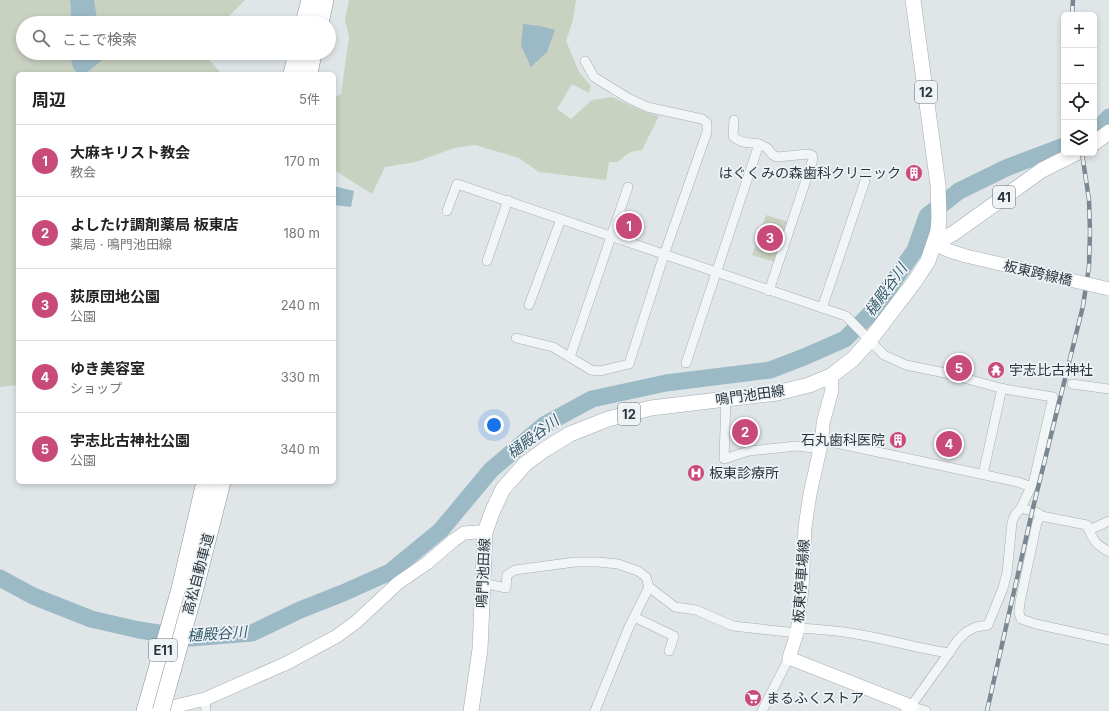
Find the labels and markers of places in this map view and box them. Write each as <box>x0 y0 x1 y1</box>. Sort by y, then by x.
building icon: はぐくみの森歯科クリニック <box>904 163 924 183</box>
place label: はぐくみの森歯科クリニック <box>718 164 901 181</box>
pin: 1 <box>616 211 642 241</box>
pin: 3 <box>757 223 783 253</box>
pin: 5 <box>946 353 972 383</box>
temple icon: 宇志比古神社 <box>986 360 1006 380</box>
place label: 宇志比古神社 <box>1009 361 1093 378</box>
pin: 2 <box>732 417 758 447</box>
pin: 4 <box>936 429 962 459</box>
building icon: 石丸歯科医院 <box>888 430 908 450</box>
place label: 石丸歯科医院 <box>801 431 885 448</box>
hospital icon: 板東診療所 <box>686 463 706 483</box>
place label: 板東診療所 <box>709 464 779 481</box>
supermarket icon: まるふくストア <box>743 688 763 708</box>
place label: まるふくストア <box>766 689 864 706</box>

